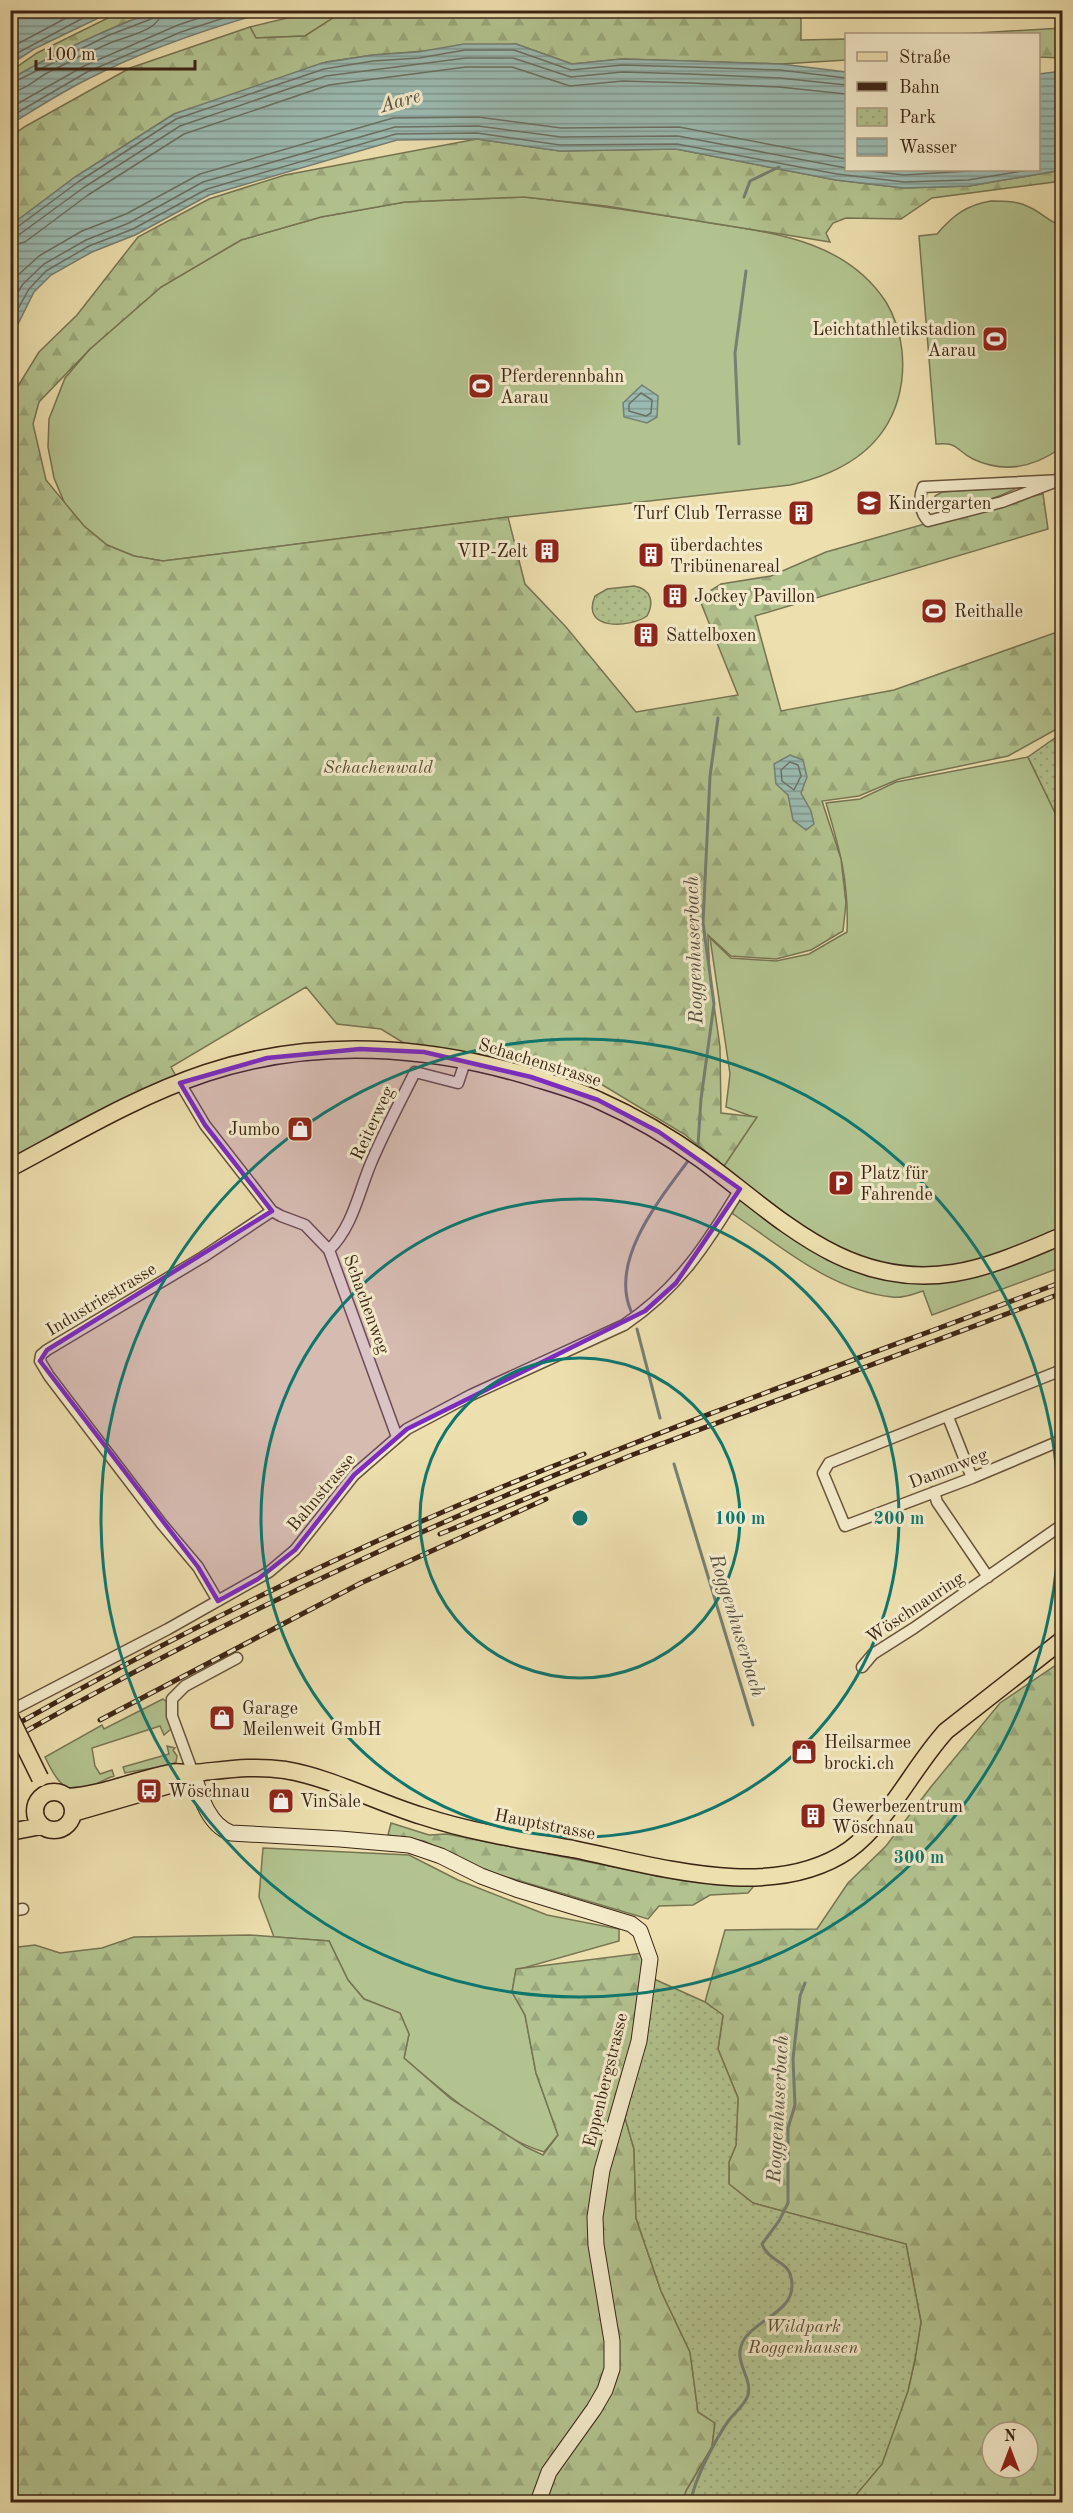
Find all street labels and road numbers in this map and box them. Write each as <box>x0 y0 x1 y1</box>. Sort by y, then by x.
street label: Schachenstrasse <box>476 1036 603 1090</box>
street label: Reiterweg <box>348 1084 398 1163</box>
street label: Schachenweg <box>340 1252 392 1357</box>
street label: Industriestrasse <box>43 1260 160 1340</box>
street label: Dammweg <box>907 1446 990 1492</box>
street label: Bahnstrasse <box>284 1450 359 1535</box>
street label: Wöschnauring <box>863 1568 968 1647</box>
street label: Hauptstrasse <box>493 1806 597 1844</box>
street label: Eppenbergstrasse <box>581 2011 631 2149</box>

